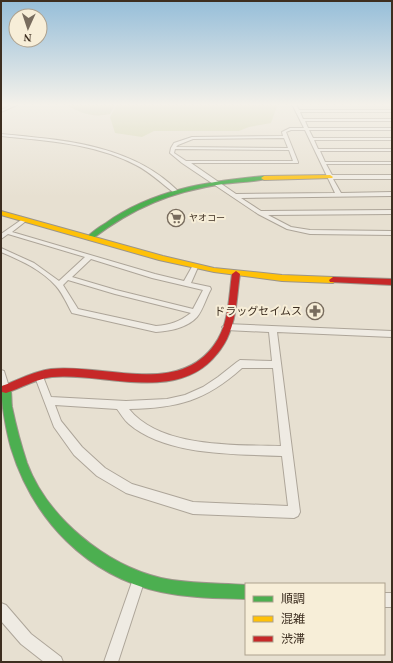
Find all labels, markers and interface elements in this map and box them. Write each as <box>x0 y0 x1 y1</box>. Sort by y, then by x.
north arrow <box>8 8 48 48</box>
text: N <box>23 32 32 44</box>
supermarket icon: ヤオコー <box>166 208 186 228</box>
place label: ヤオコー <box>189 213 225 223</box>
pharmacy icon: ドラッグセイムス <box>305 301 325 321</box>
place label: ドラッグセイムス <box>214 305 302 317</box>
legend <box>245 583 385 655</box>
text: 順調 <box>281 592 305 606</box>
text: 混雑 <box>281 612 305 626</box>
text: 渋滞 <box>281 632 305 646</box>

